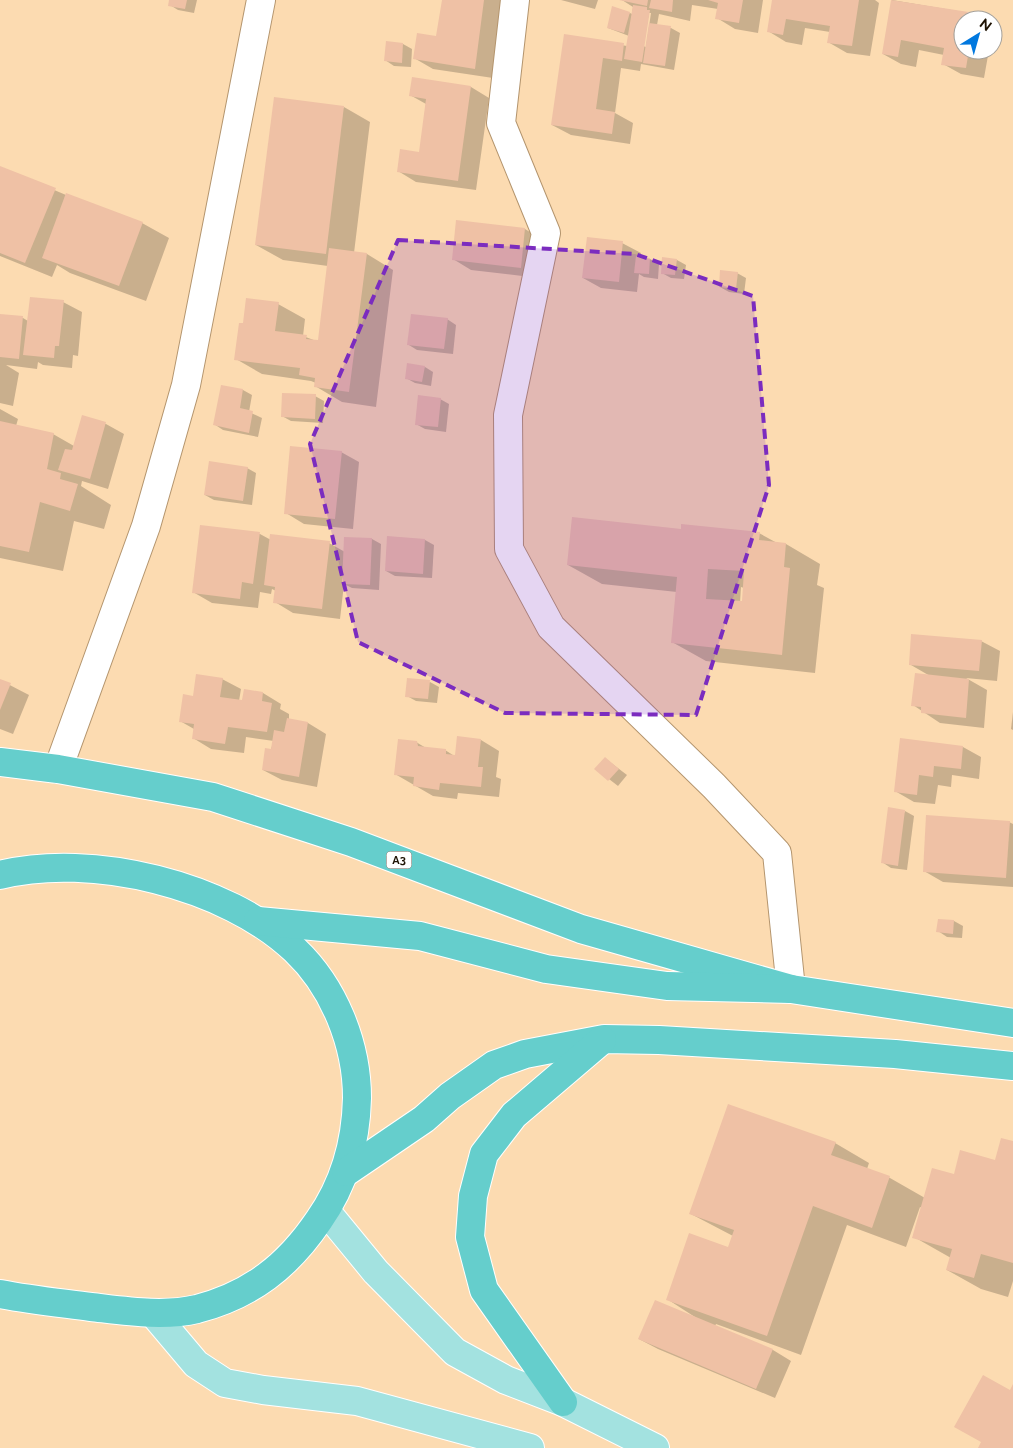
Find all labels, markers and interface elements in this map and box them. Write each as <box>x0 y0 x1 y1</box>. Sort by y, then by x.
north arrow <box>953 10 1003 60</box>
text: N <box>977 15 995 34</box>
road number: A3 <box>386 852 412 868</box>

